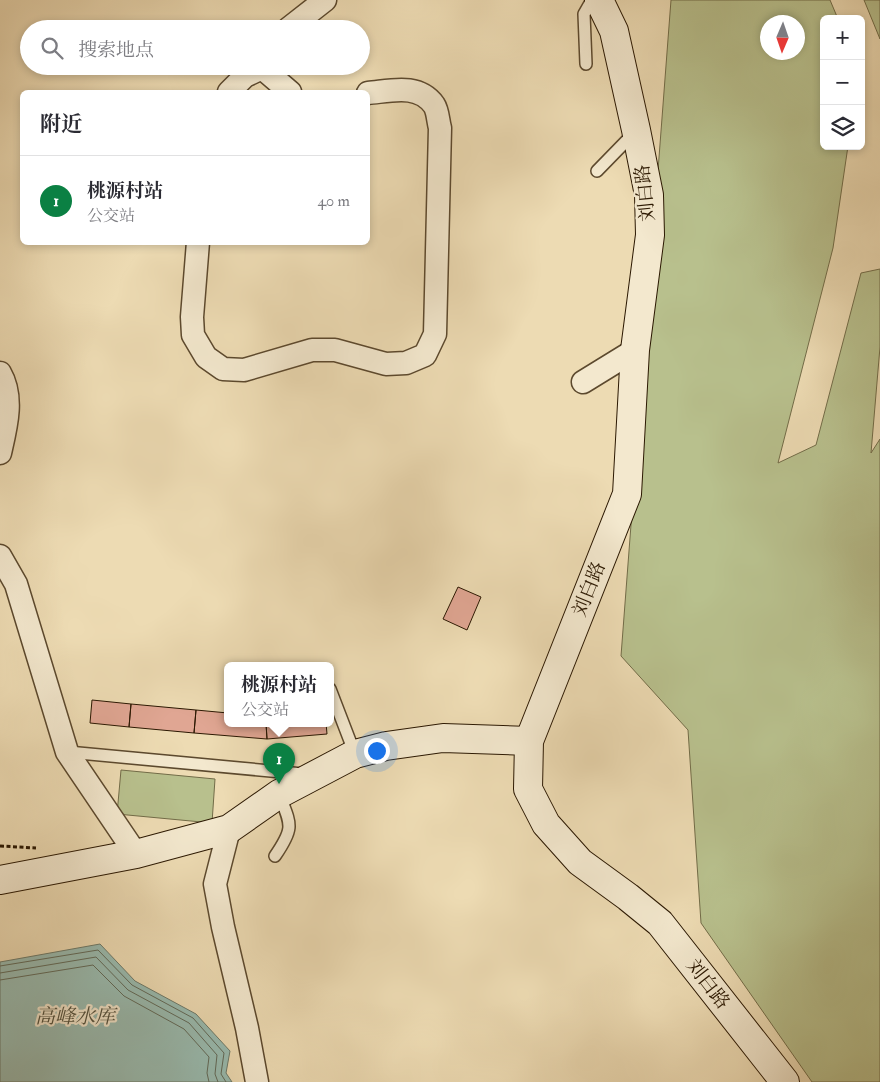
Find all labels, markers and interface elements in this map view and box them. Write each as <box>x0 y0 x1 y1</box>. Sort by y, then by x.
north arrow <box>760 15 805 60</box>
map controls <box>820 15 865 150</box>
button: + <box>820 15 865 60</box>
search box <box>20 20 370 75</box>
icon: search <box>38 34 66 62</box>
text: 搜索地点 <box>78 38 154 62</box>
button: − <box>820 60 865 105</box>
button: layers <box>820 105 865 150</box>
text: 附近 <box>40 111 82 138</box>
street label: 刘白路 <box>630 163 660 223</box>
text: 桃源村站 <box>87 179 163 203</box>
text: 1 <box>53 191 59 211</box>
text: 40 m <box>317 191 350 211</box>
text: 公交站 <box>87 206 135 226</box>
street label: 刘白路 <box>567 558 611 620</box>
popup <box>224 662 334 727</box>
text: 桃源村站 <box>241 673 317 697</box>
text: 公交站 <box>241 700 289 720</box>
your location <box>364 738 390 764</box>
pin: 1 <box>263 743 295 784</box>
street label: 刘白路 <box>681 954 735 1014</box>
water label: 高峰水库 <box>35 1004 118 1029</box>

